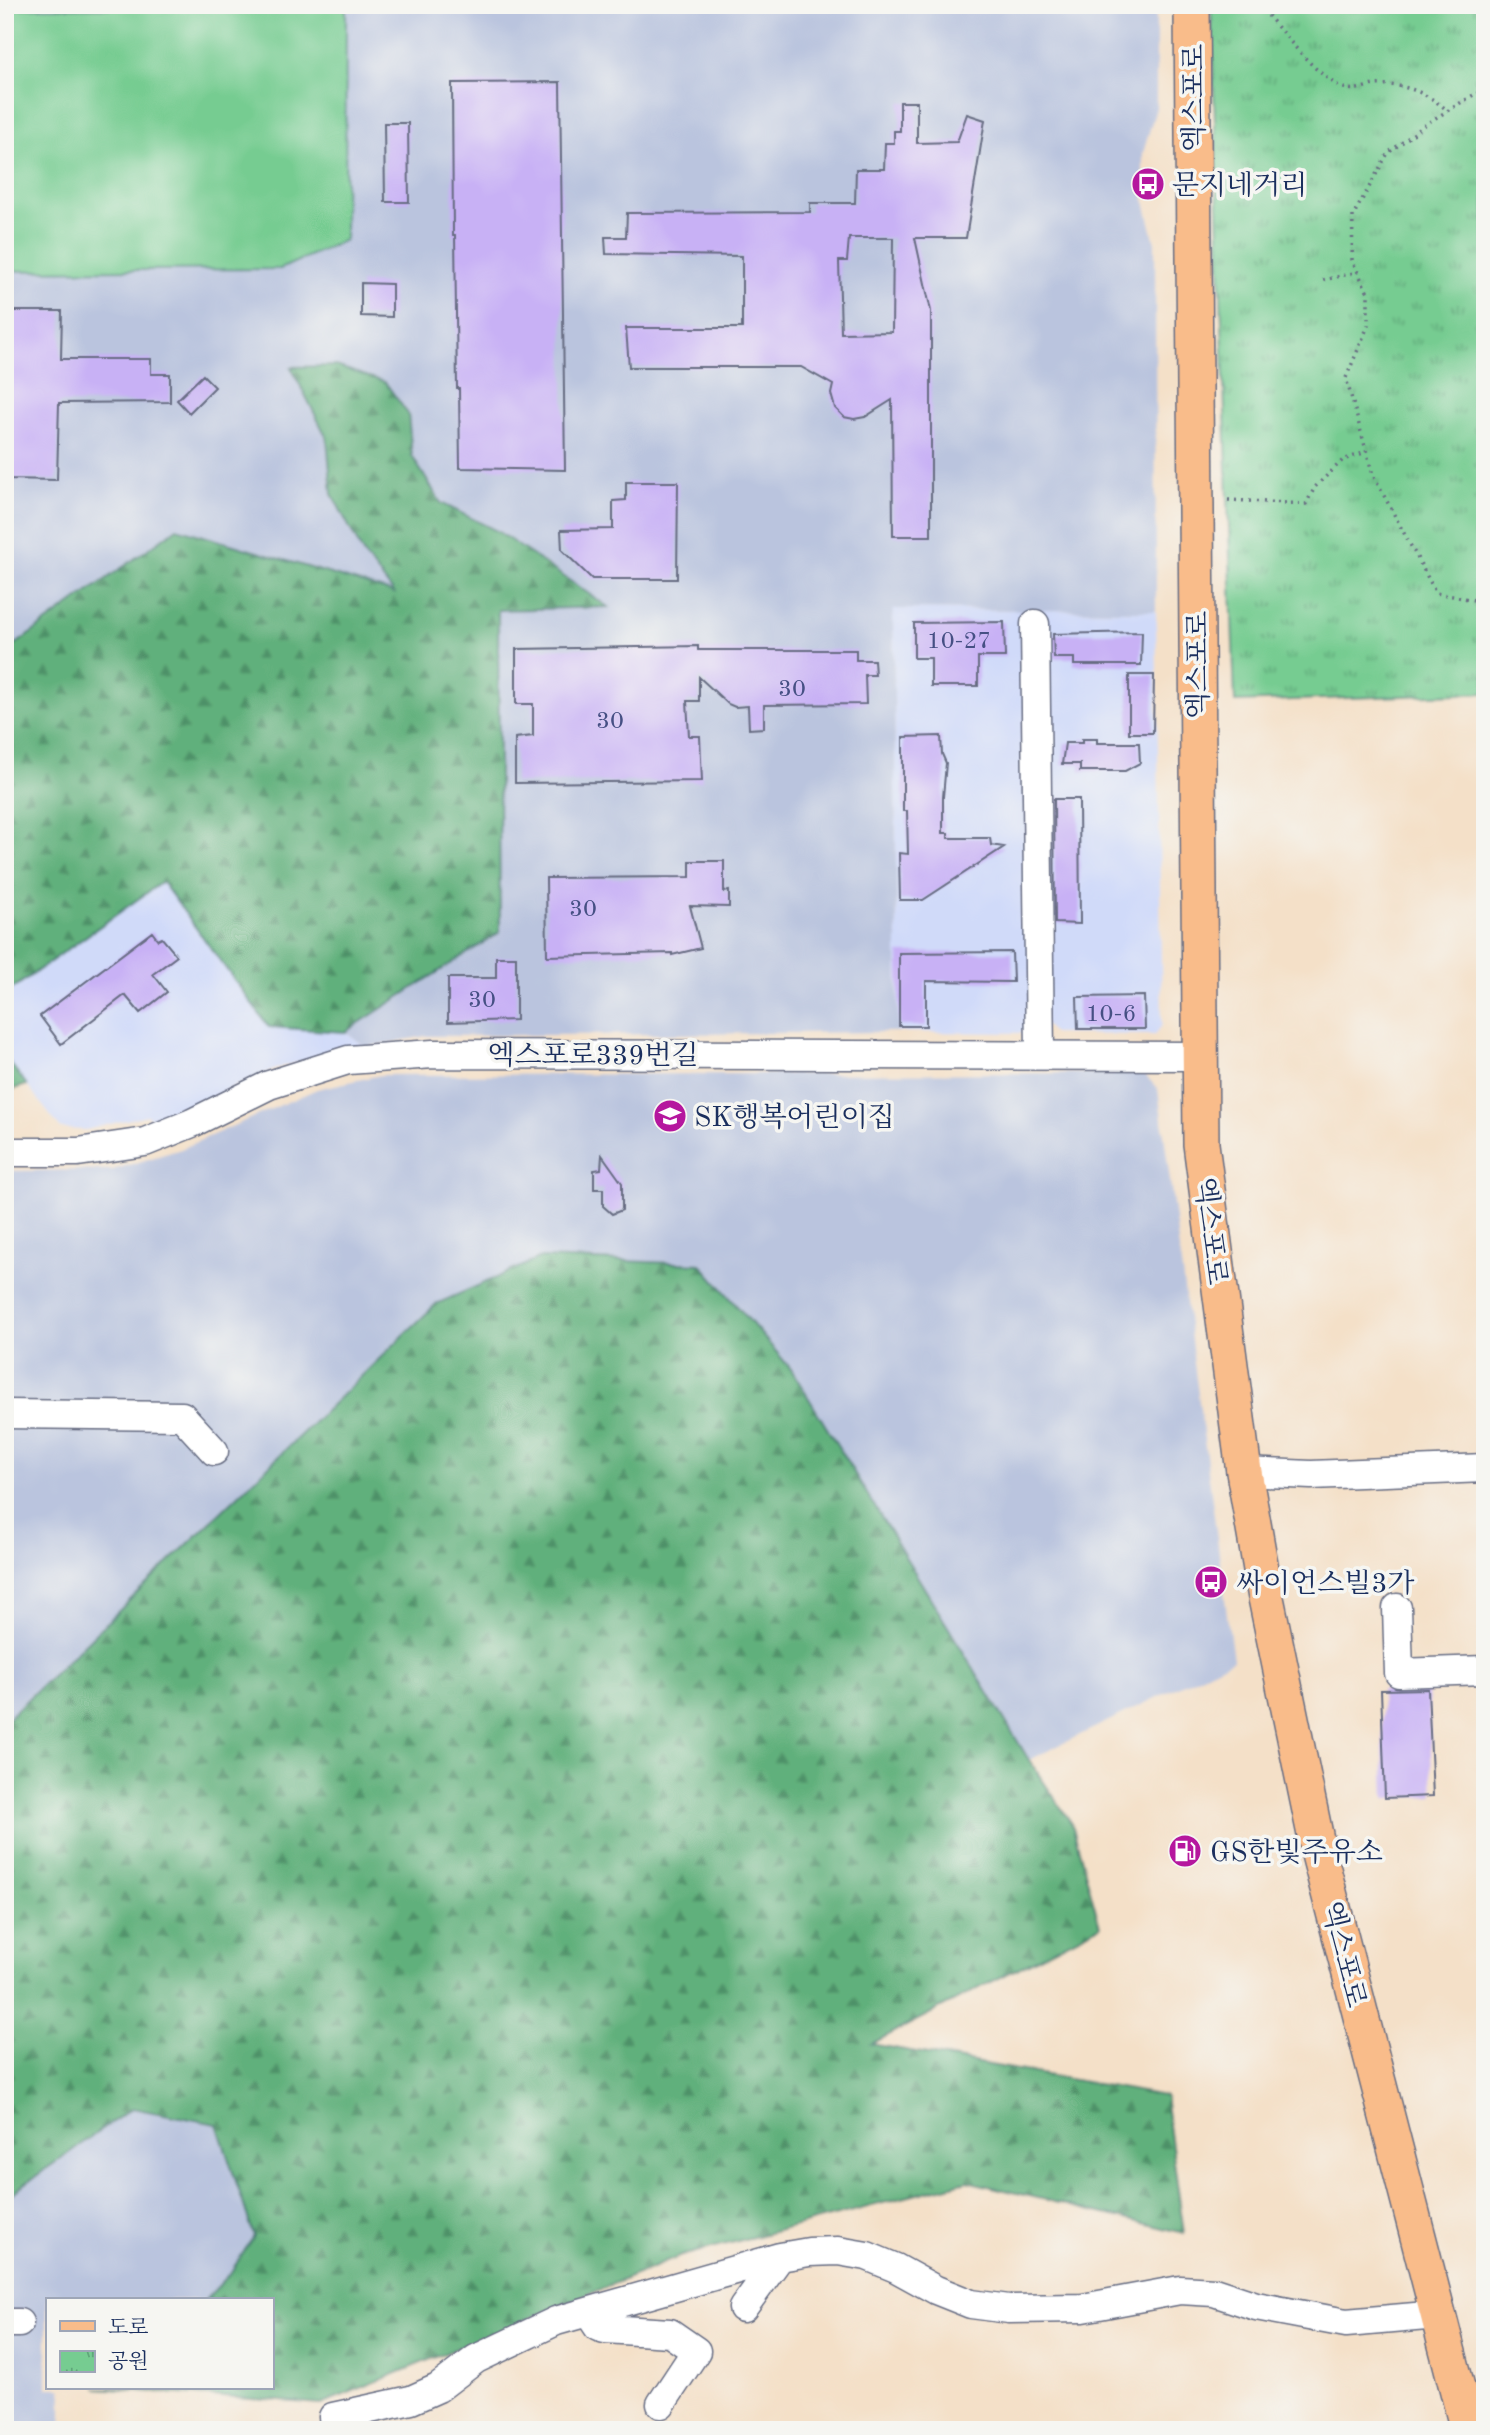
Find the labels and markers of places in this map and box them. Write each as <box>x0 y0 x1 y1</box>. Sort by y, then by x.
bus stop icon: 문지네거리 <box>1129 165 1167 203</box>
place label: 문지네거리 <box>1172 171 1307 201</box>
school or university icon: SK행복어린이집 <box>651 1097 689 1135</box>
place label: SK행복어린이집 <box>694 1102 895 1133</box>
bus stop icon: 싸이언스빌3가 <box>1192 1563 1230 1601</box>
place label: 싸이언스빌3가 <box>1236 1569 1415 1599</box>
fuel station icon: GS한빛주유소 <box>1166 1832 1204 1870</box>
place label: GS한빛주유소 <box>1210 1838 1383 1868</box>

